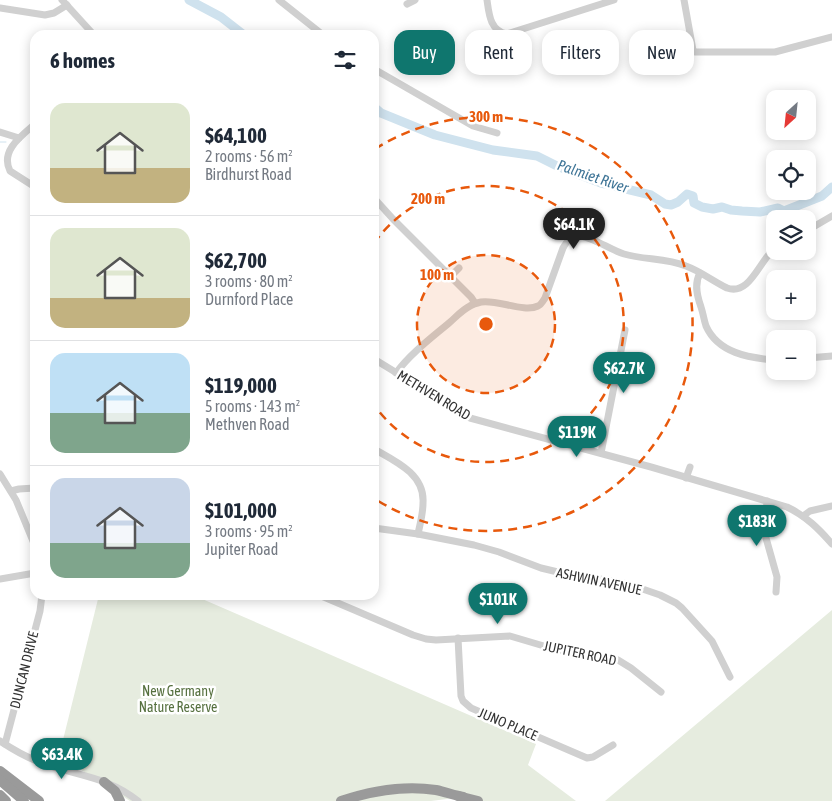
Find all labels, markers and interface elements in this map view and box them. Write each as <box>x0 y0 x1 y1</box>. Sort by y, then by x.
chip: Buy <box>394 30 455 75</box>
chip: Rent <box>465 30 532 75</box>
chip: Filters <box>542 30 619 75</box>
chip: New <box>629 30 694 75</box>
icon: filters <box>331 46 359 74</box>
text: 6 homes <box>50 48 115 72</box>
north arrow <box>766 90 816 140</box>
map controls <box>766 90 816 380</box>
text: 300 m <box>469 108 503 125</box>
icon: home <box>90 123 150 183</box>
text: $64,100 <box>205 123 267 147</box>
text: 2 rooms · 56 m² <box>205 147 293 165</box>
button: locate <box>766 150 816 200</box>
water label: Palmiet River <box>555 156 631 196</box>
text: Birdhurst Road <box>205 165 292 183</box>
text: 200 m <box>411 190 445 207</box>
pin: $64.1K <box>533 208 615 250</box>
button: layers <box>766 210 816 260</box>
text: $64.1K <box>554 215 594 233</box>
icon: home <box>90 248 150 308</box>
text: $62,700 <box>205 248 267 272</box>
text: 100 m <box>420 266 454 283</box>
button: + <box>766 270 816 320</box>
text: 3 rooms · 80 m² <box>205 272 293 290</box>
text: Durnford Place <box>205 290 293 308</box>
centre of rings <box>477 315 495 333</box>
button: − <box>766 330 816 380</box>
pin: $62.7K <box>583 352 665 394</box>
text: $62.7K <box>604 359 644 377</box>
street label: METHVEN ROAD <box>395 367 474 423</box>
icon: home <box>90 373 150 433</box>
text: $119,000 <box>205 373 277 397</box>
text: 5 rooms · 143 m² <box>205 397 300 415</box>
text: Methven Road <box>205 415 290 433</box>
pin: $119K <box>542 416 612 458</box>
text: $119K <box>558 423 596 441</box>
icon: home <box>90 498 150 558</box>
text: $101,000 <box>205 498 277 522</box>
pin: $183K <box>722 504 792 547</box>
text: $183K <box>738 512 776 530</box>
text: 3 rooms · 95 m² <box>205 522 293 540</box>
text: Jupiter Road <box>205 540 278 558</box>
street label: ASHWIN AVENUE <box>555 564 643 598</box>
pin: $101K <box>463 582 533 625</box>
text: $101K <box>479 590 517 608</box>
street label: DUNCAN DRIVE <box>7 630 41 710</box>
street label: JUPITER ROAD <box>542 637 618 669</box>
park label: New Germany Nature Reserve <box>139 683 217 715</box>
street label: JUNO PLACE <box>476 704 540 744</box>
pin: $63.4K <box>21 738 103 780</box>
text: $63.4K <box>42 745 82 763</box>

